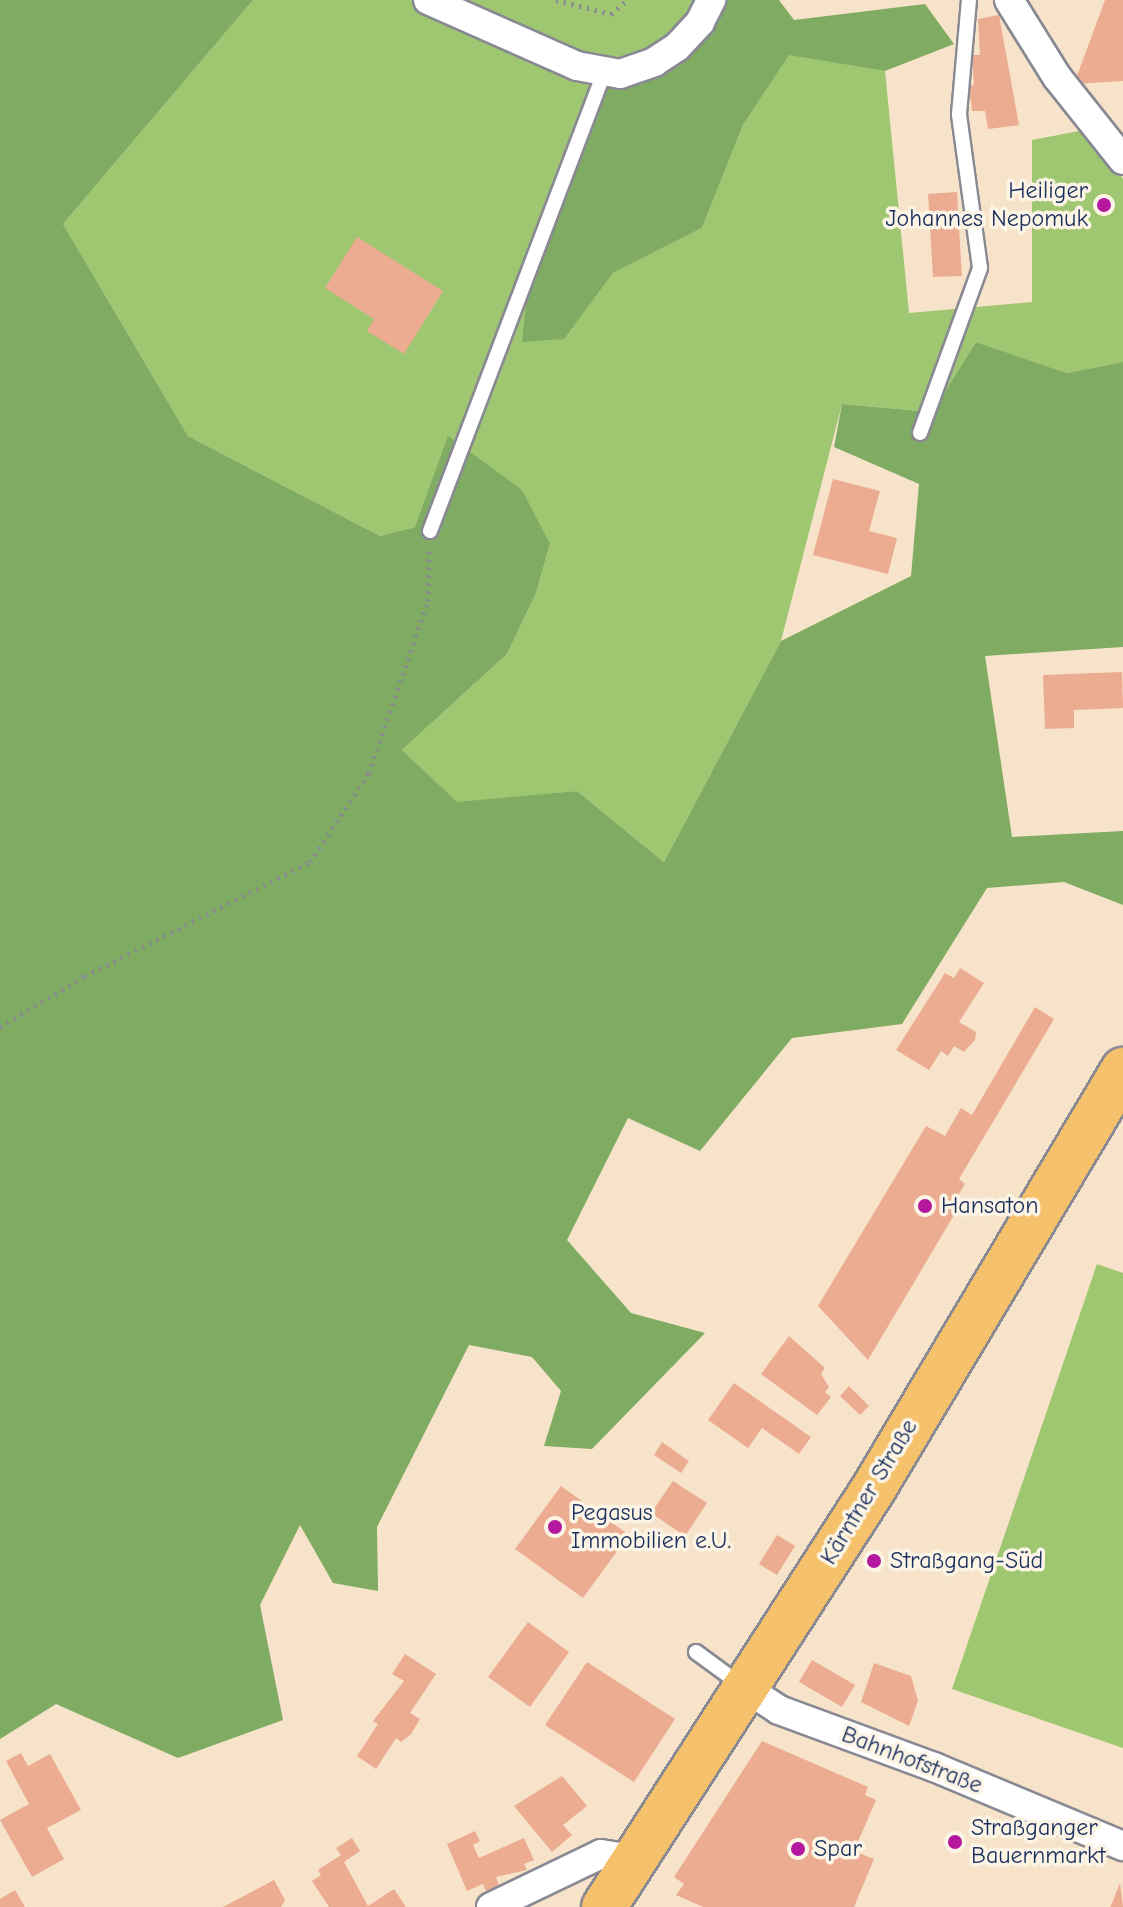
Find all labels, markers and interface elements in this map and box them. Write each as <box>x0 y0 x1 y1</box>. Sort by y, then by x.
place label: Heiliger Johannes Nepomuk <box>886 177 1088 233</box>
marker: Heiliger Johannes Nepomuk <box>1095 196 1113 214</box>
place label: Hansaton <box>941 1192 1038 1220</box>
marker: Hansaton <box>916 1197 934 1215</box>
street label: Kärntner Straße <box>814 1414 924 1570</box>
place label: Pegasus Immobilien e.U. <box>571 1499 731 1555</box>
marker: Pegasus Immobilien e.U. <box>546 1518 564 1536</box>
place label: Straßgang-Süd <box>890 1547 1043 1575</box>
marker: Straßgang-Süd <box>865 1552 883 1570</box>
street label: Bahnhofstraße <box>838 1720 986 1800</box>
place label: Straßganger Bauernmarkt <box>971 1814 1106 1870</box>
marker: Straßganger Bauernmarkt <box>946 1833 964 1851</box>
place label: Spar <box>814 1835 862 1863</box>
marker: Spar <box>789 1840 807 1858</box>

